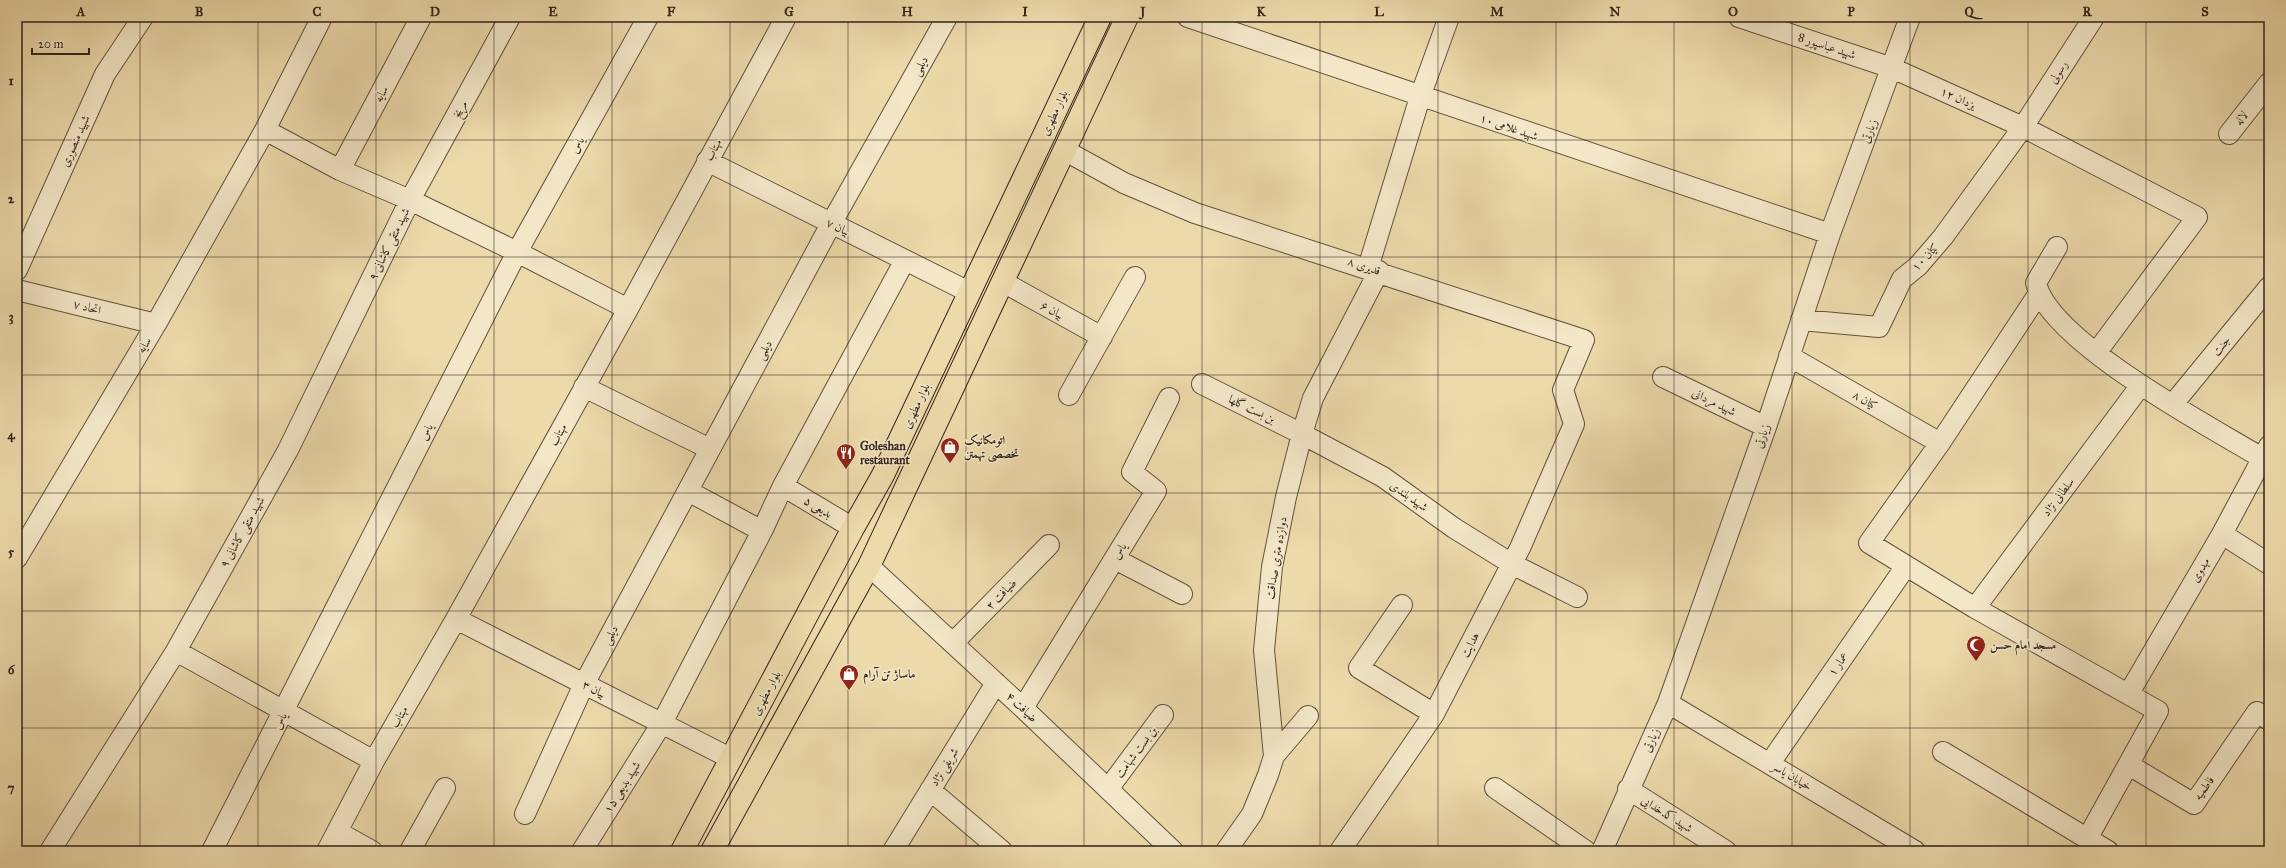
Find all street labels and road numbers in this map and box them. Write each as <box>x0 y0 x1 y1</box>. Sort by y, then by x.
street label: شهید عباسپور 8 <box>1796 30 1858 63</box>
street label: دیلمی <box>909 54 933 79</box>
street label: رسولی <box>2045 58 2071 87</box>
street label: سایه <box>371 83 392 105</box>
street label: یزدان ۱۲ <box>1938 84 1980 113</box>
street label: بلوار مطهری <box>1037 88 1071 138</box>
street label: مریخ <box>450 98 473 122</box>
street label: لاله <box>2231 108 2251 128</box>
street label: شهید غلامی ۱۰ <box>1478 110 1540 144</box>
street label: شهید منصوری <box>57 113 94 169</box>
street label: زیارتی <box>1858 117 1881 145</box>
street label: یاس <box>567 134 588 156</box>
street label: مهتاب <box>701 136 726 164</box>
street label: شهید متقی کاشانی ۹ <box>365 205 414 283</box>
street label: بیان ۷ <box>824 215 852 239</box>
street label: کیان ۱۰ <box>1908 240 1942 274</box>
street label: قدیری ۸ <box>1346 254 1382 278</box>
street label: اتحاد ۷ <box>72 297 103 317</box>
street label: بیان ۶ <box>1038 298 1066 322</box>
street label: جنت <box>2209 333 2233 359</box>
street label: سایه <box>134 334 155 356</box>
street label: دیلمی <box>753 338 777 363</box>
street label: بلوار مطهری <box>899 381 933 431</box>
street label: شهید مردانی <box>1689 385 1738 420</box>
street label: کیان ۸ <box>1850 387 1880 413</box>
street label: بن بست گلها <box>1226 391 1279 427</box>
street label: یاس <box>416 421 437 443</box>
street label: مهتاب <box>546 421 571 449</box>
street label: زیارتی <box>1751 422 1774 450</box>
street label: سلطانی نژاد <box>2039 475 2077 519</box>
street label: شهید بلندی <box>1387 478 1431 515</box>
street label: بدیعی ۵ <box>800 493 835 523</box>
street label: شهید متقی کاشانی ۹ <box>217 494 269 571</box>
street label: دوازده متری صداقت <box>1263 516 1290 601</box>
street label: یاس <box>1109 540 1131 562</box>
street label: مهدوی <box>2187 555 2214 585</box>
street label: ضیافت ۲ <box>983 576 1019 612</box>
street label: دیلمی <box>599 623 623 648</box>
street label: هدایت <box>1458 630 1483 660</box>
street label: عمار ۱ <box>1825 649 1851 679</box>
street label: بلوار مطهری <box>748 668 784 718</box>
street label: بیان ۳ <box>580 677 608 701</box>
street label: ضیافت ۴ <box>1003 689 1041 725</box>
street label: مهتاب <box>387 703 412 731</box>
street label: یاس <box>270 710 291 732</box>
street label: بن بست شهامت <box>1112 723 1161 781</box>
street label: زیارتی <box>1640 726 1663 755</box>
street label: شریفی نژاد <box>927 745 963 790</box>
street label: خیابان یاسر <box>1767 758 1814 794</box>
street label: شهید بدیعی ۱۵ <box>601 759 645 816</box>
street label: فاطمیه <box>2191 773 2217 803</box>
street label: شهید کدخدایی <box>1638 792 1696 836</box>

